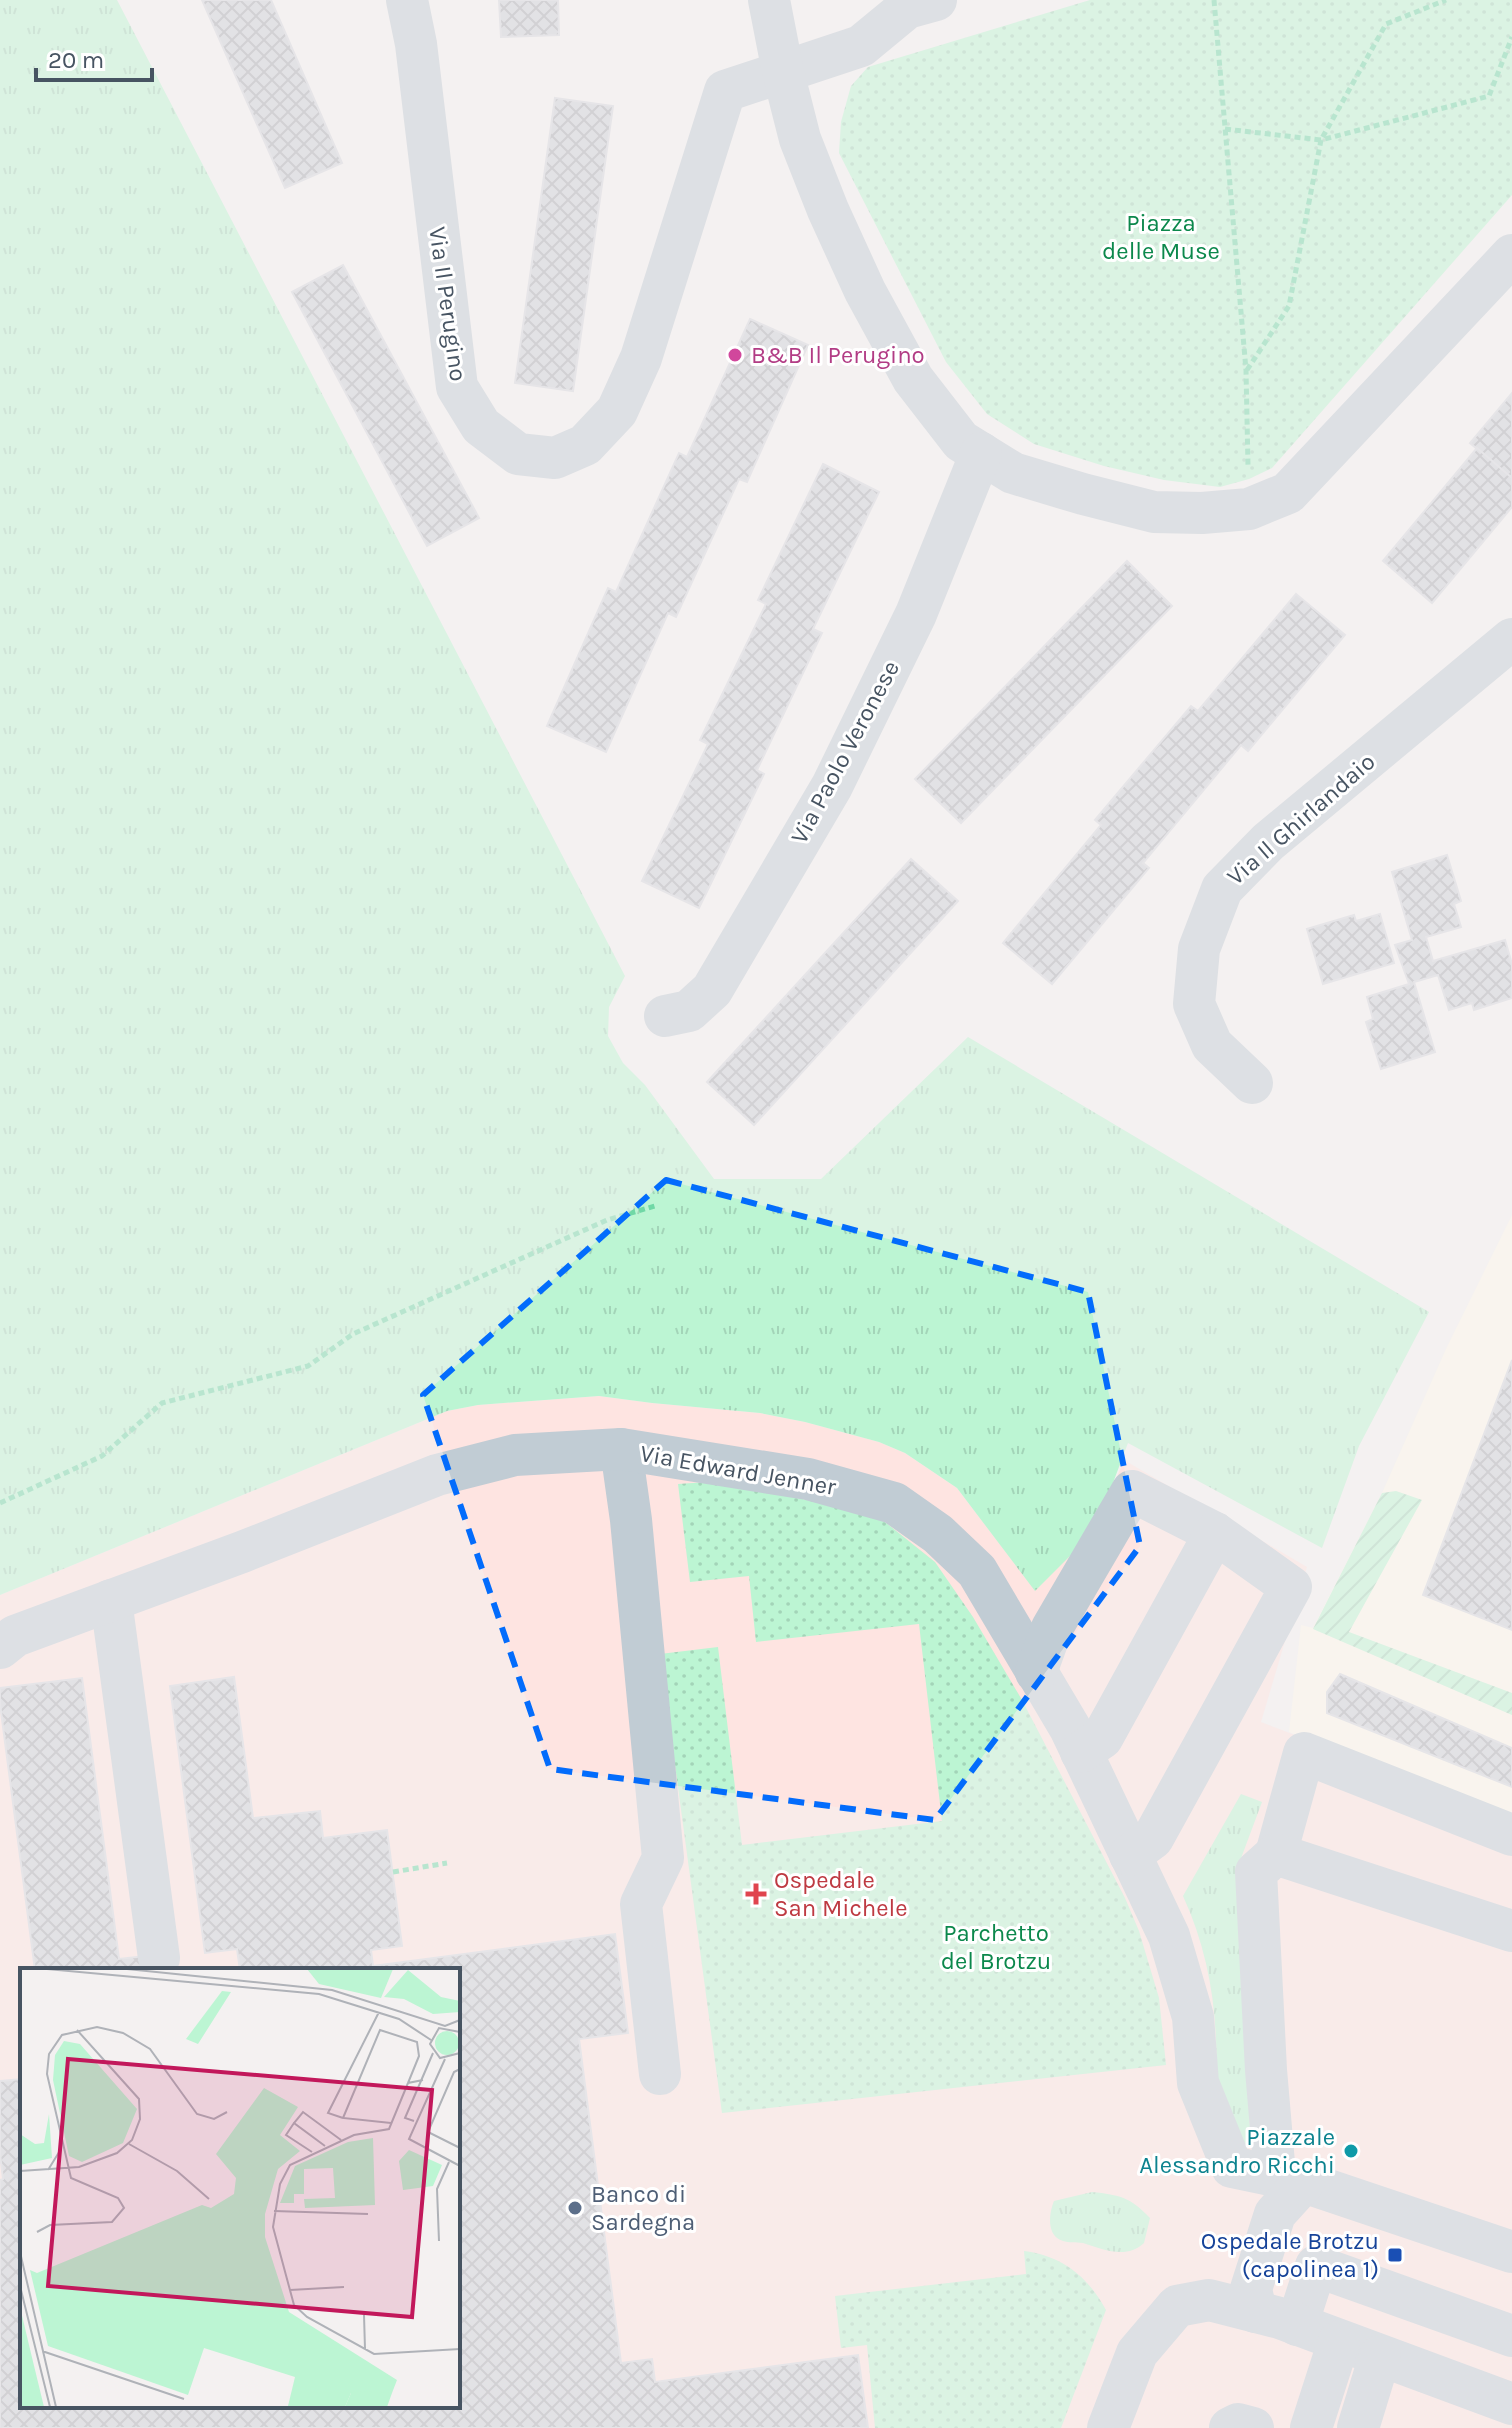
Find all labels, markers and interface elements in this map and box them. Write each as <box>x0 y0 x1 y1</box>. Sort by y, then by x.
scale bar <box>36 32 152 82</box>
text: 20 m <box>48 46 104 74</box>
park label: Piazza delle Muse <box>1102 209 1220 265</box>
street label: Via Il Perugino <box>423 225 473 383</box>
place label: B&B Il Perugino <box>751 341 925 369</box>
marker: B&B Il Perugino <box>726 346 744 364</box>
street label: Via Paolo Veronese <box>785 656 905 848</box>
street label: Via Il Ghirlandaio <box>1221 747 1381 891</box>
street label: Via Edward Jenner <box>638 1439 838 1501</box>
place label: Ospedale San Michele <box>774 1866 908 1922</box>
marker: Ospedale San Michele <box>745 1883 767 1905</box>
park label: Parchetto del Brotzu <box>941 1919 1051 1975</box>
inset map <box>20 1968 460 2408</box>
place label: Piazzale Alessandro Ricchi <box>1139 2123 1335 2179</box>
marker: Piazzale Alessandro Ricchi <box>1342 2142 1360 2160</box>
place label: Banco di Sardegna <box>591 2180 695 2236</box>
marker: Banco di Sardegna <box>566 2199 584 2217</box>
place label: Ospedale Brotzu (capolinea 1) <box>1201 2227 1379 2283</box>
marker: Ospedale Brotzu (capolinea 1) <box>1386 2246 1404 2264</box>

